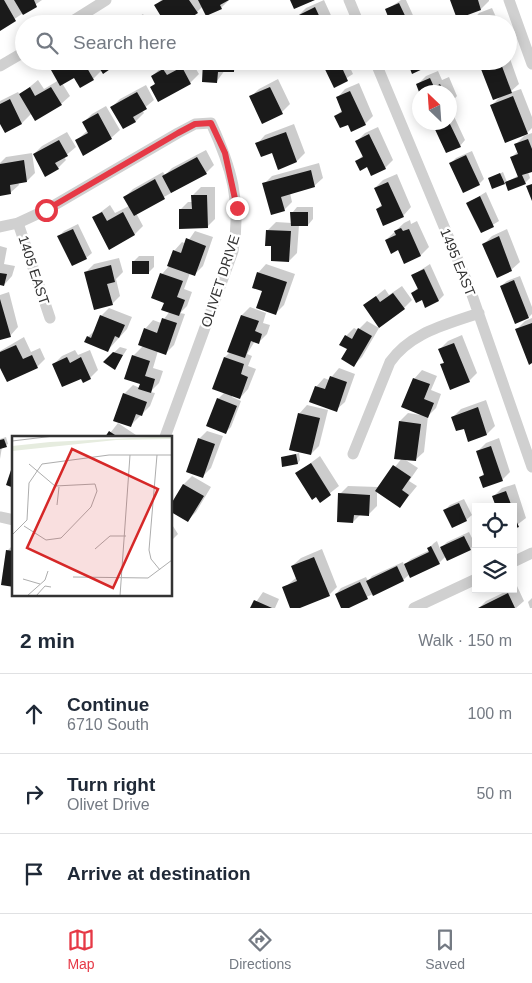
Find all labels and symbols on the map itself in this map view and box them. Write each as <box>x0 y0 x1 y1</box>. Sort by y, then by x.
north arrow <box>412 85 457 130</box>
route end <box>226 197 249 220</box>
route start <box>35 199 58 222</box>
street label: 1495 EAST <box>437 226 479 299</box>
street label: 1405 EAST <box>15 233 53 307</box>
street label: OLIVET DRIVE <box>198 233 242 329</box>
inset map <box>12 436 172 596</box>

